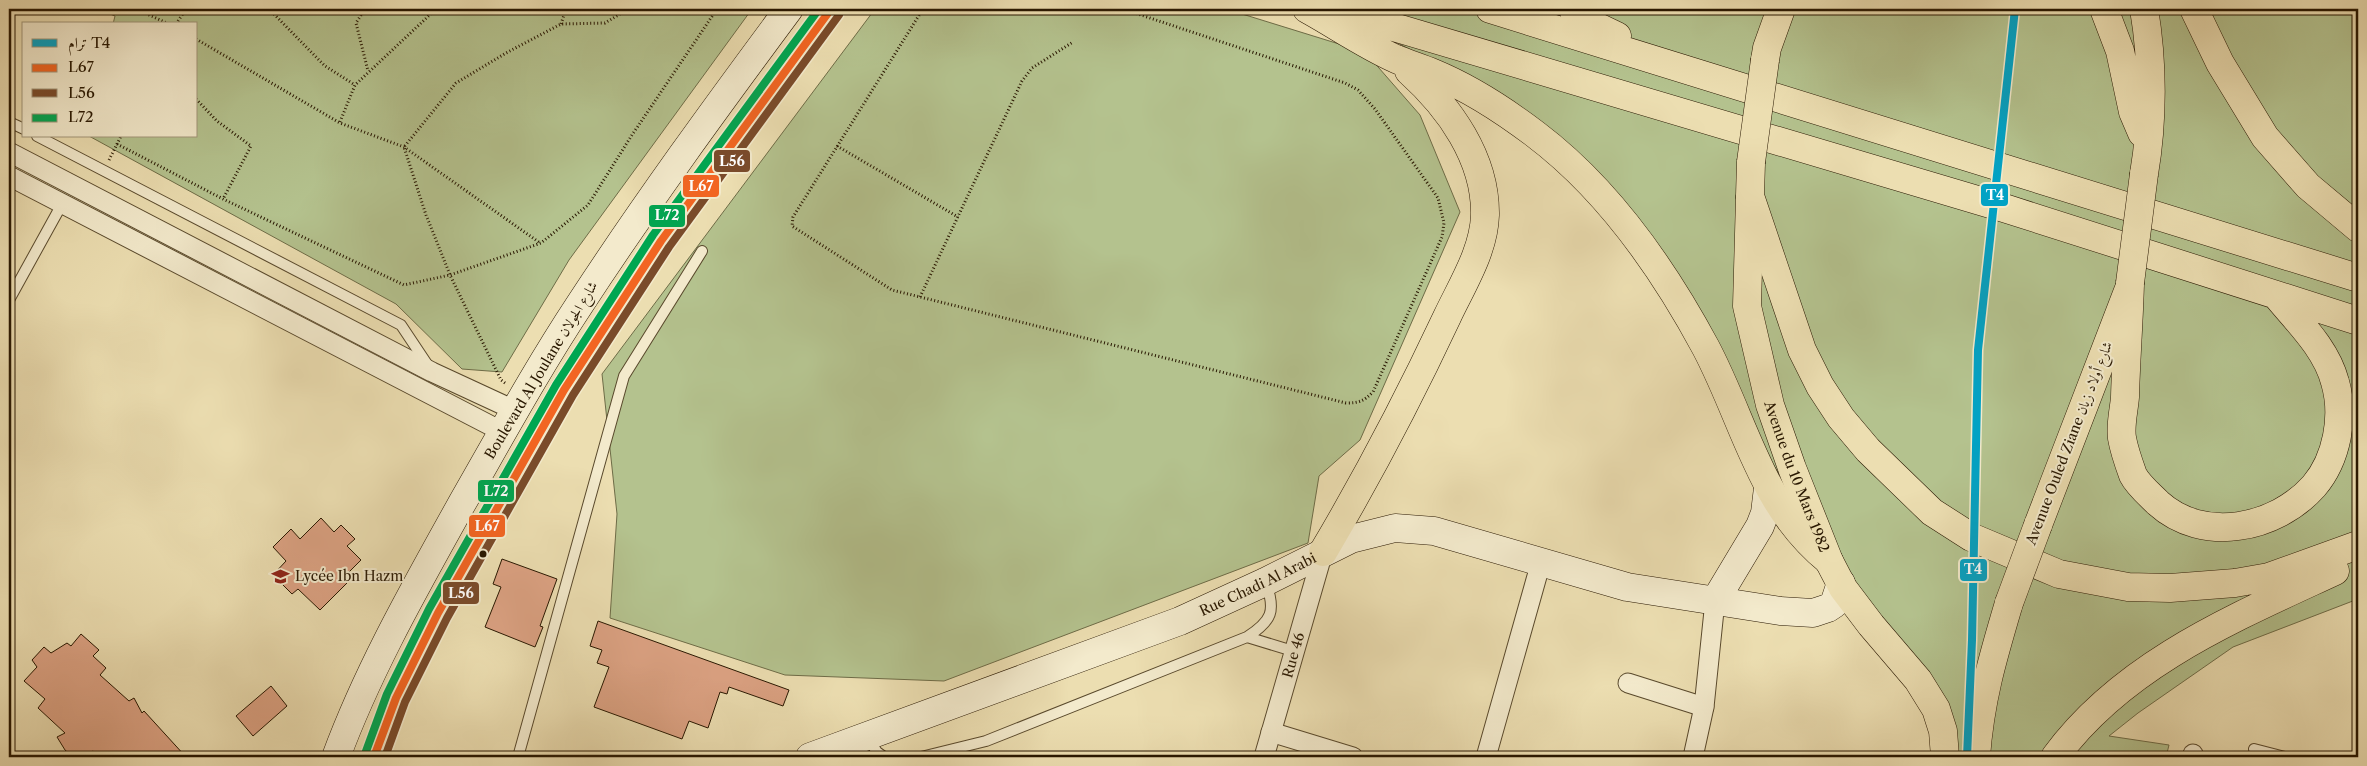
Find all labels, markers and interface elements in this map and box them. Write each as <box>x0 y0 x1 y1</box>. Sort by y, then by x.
legend <box>22 22 198 138</box>
text: ترام T4 <box>68 33 110 56</box>
text: L67 <box>68 57 94 76</box>
text: L56 <box>68 83 95 102</box>
text: L72 <box>68 107 94 126</box>
line badge: L56 <box>713 149 751 173</box>
text: L56 <box>719 152 745 170</box>
line badge: L67 <box>682 174 720 198</box>
text: L67 <box>688 177 714 195</box>
line badge: T4 <box>1980 183 2009 207</box>
text: T4 <box>1986 186 2004 204</box>
line badge: L72 <box>648 204 686 228</box>
text: L72 <box>654 206 680 224</box>
street label: Boulevard Al Joulane شارع الجولان <box>481 278 604 464</box>
street label: Avenue Ouled Ziane شارع أولاد زيان <box>2020 338 2119 549</box>
street label: Avenue du 10 Mars 1982 <box>1760 397 1834 555</box>
line badge: L72 <box>477 479 515 503</box>
text: L72 <box>483 482 509 500</box>
line badge: L67 <box>468 514 506 538</box>
text: L67 <box>474 517 500 535</box>
unlabelled marker <box>478 549 488 559</box>
street label: Rue Chadi Al Arabi <box>1196 549 1319 620</box>
line badge: T4 <box>1959 558 1988 582</box>
text: T4 <box>1964 560 1982 578</box>
school or university icon: Lycée Ibn Hazm <box>271 566 291 586</box>
place label: Lycée Ibn Hazm <box>295 567 403 585</box>
line badge: L56 <box>442 581 480 605</box>
text: L56 <box>448 584 474 602</box>
street label: Rue 46 <box>1278 630 1308 680</box>

